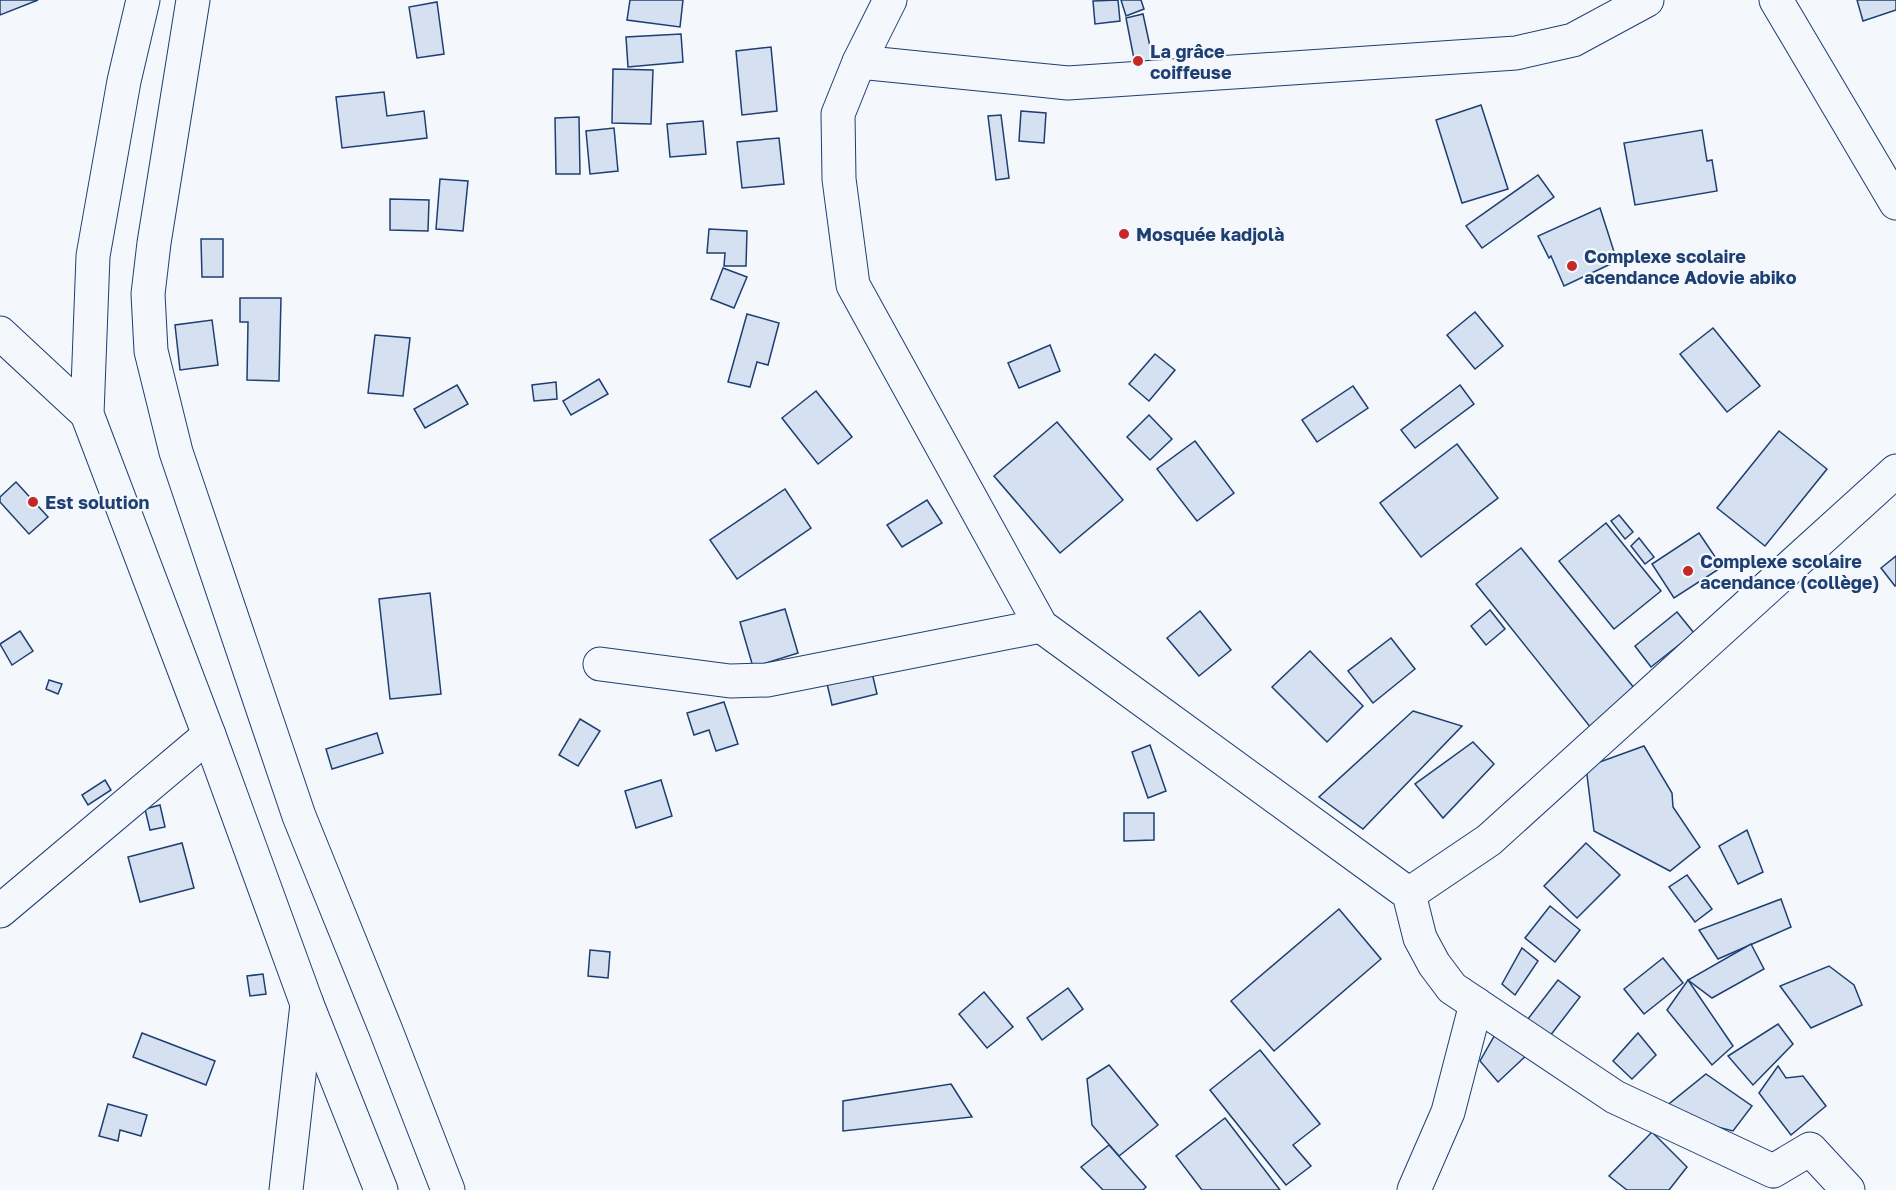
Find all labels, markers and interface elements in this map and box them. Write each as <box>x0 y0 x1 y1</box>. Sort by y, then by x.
place label: La grâce coiffeuse <box>1150 40 1232 83</box>
marker: La grâce coiffeuse <box>1131 54 1145 68</box>
place label: Mosquée kadjolà <box>1136 223 1284 245</box>
marker: Mosquée kadjolà <box>1117 227 1131 241</box>
place label: Complexe scolaire acendance Adovie abiko <box>1584 245 1797 288</box>
marker: Complexe scolaire acendance Adovie abiko <box>1565 259 1579 273</box>
place label: Est solution <box>45 491 149 513</box>
marker: Est solution <box>26 495 40 509</box>
place label: Complexe scolaire acendance (collège) <box>1700 550 1879 593</box>
marker: Complexe scolaire acendance (collège) <box>1681 564 1695 578</box>

